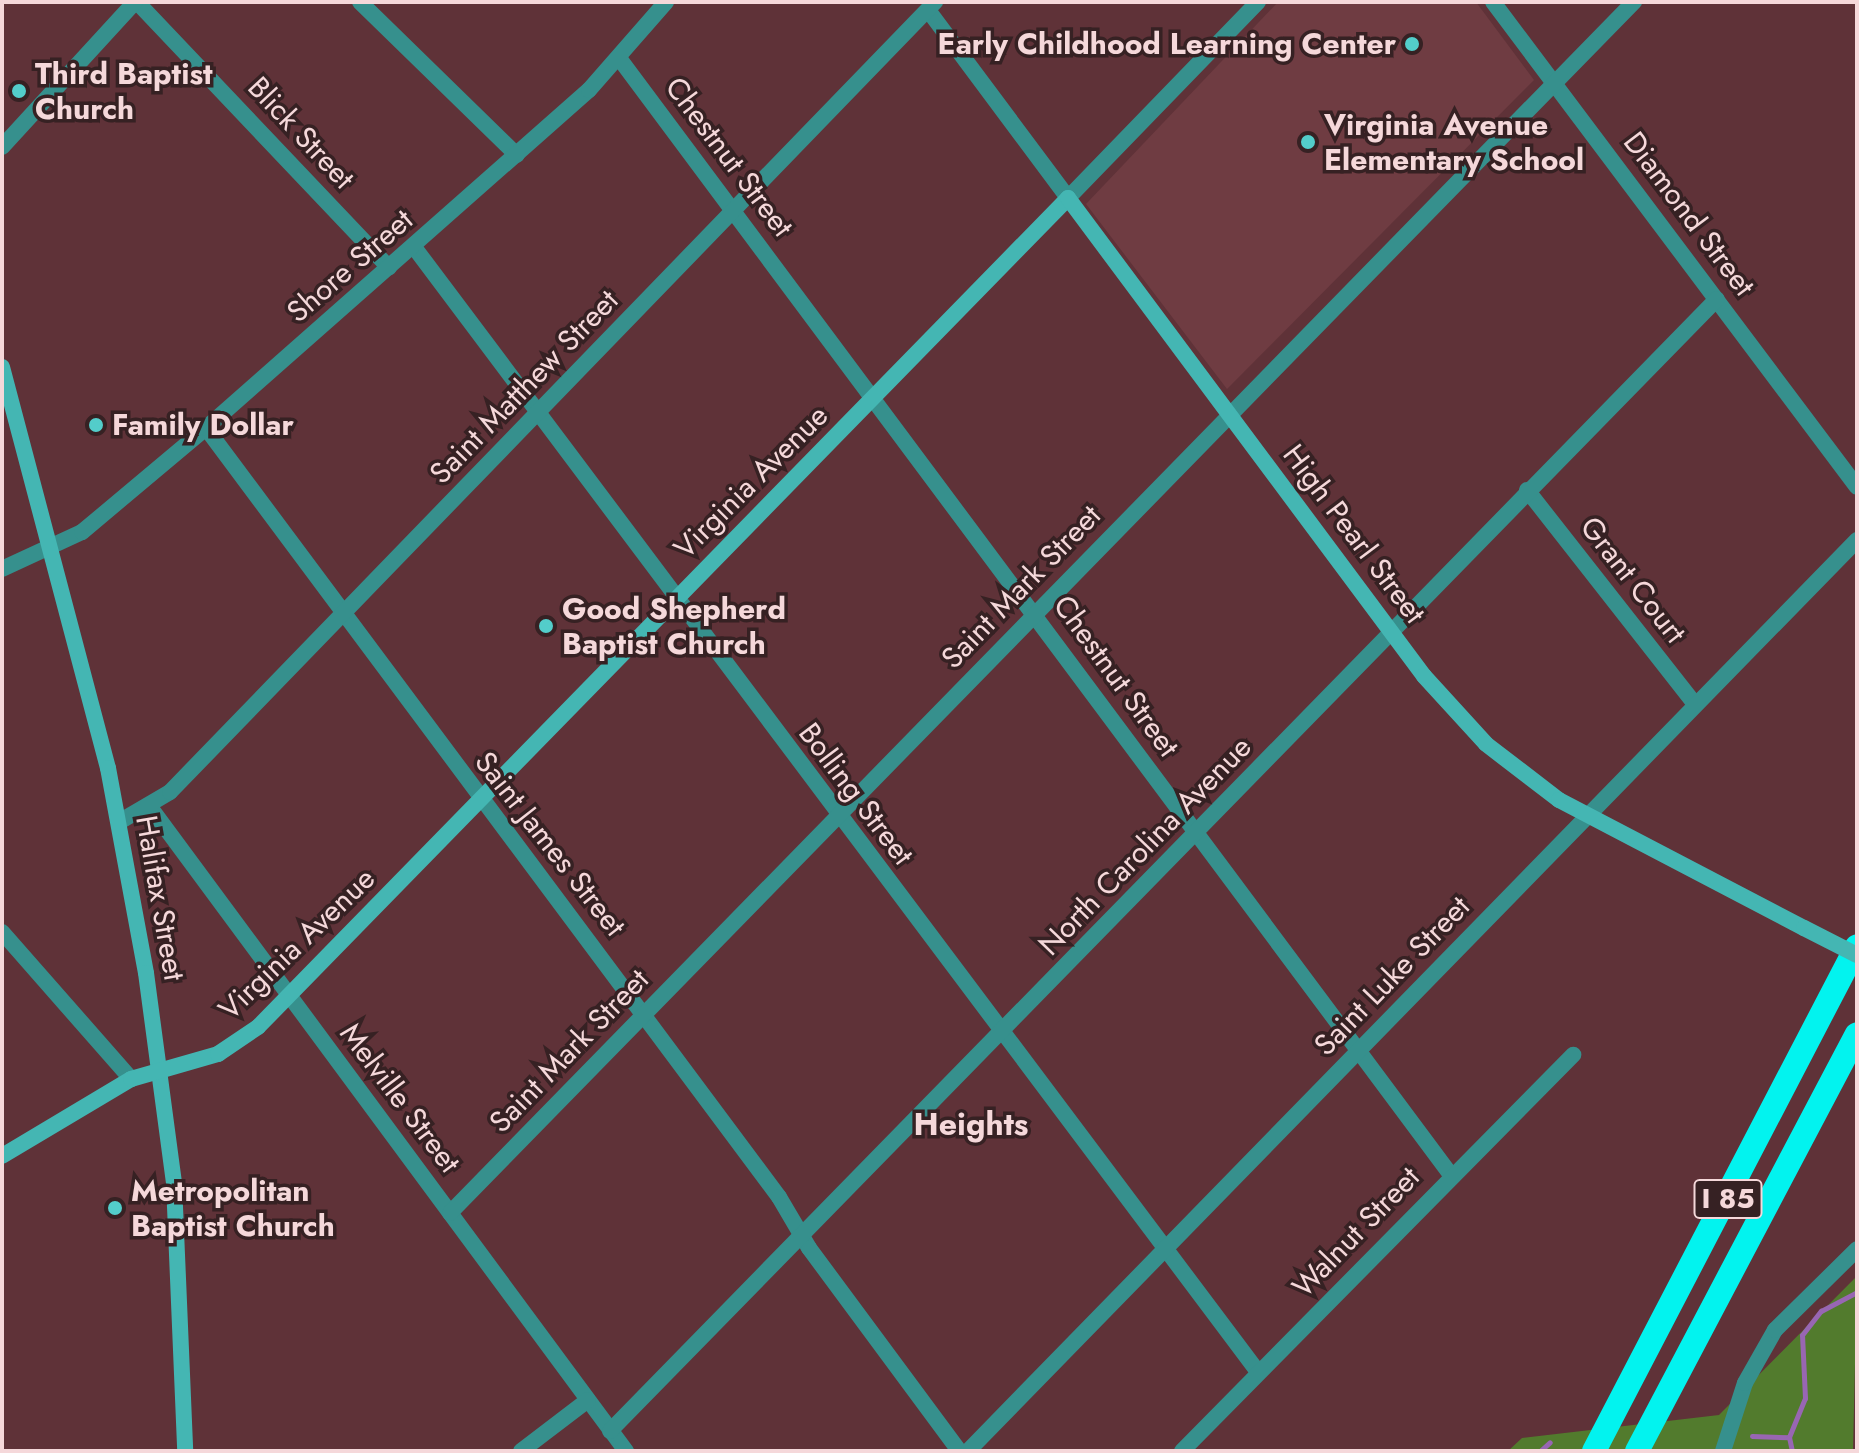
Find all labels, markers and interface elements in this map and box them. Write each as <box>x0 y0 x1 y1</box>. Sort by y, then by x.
place label: Early Childhood Learning Center <box>938 26 1396 62</box>
marker: Early Childhood Learning Center <box>1403 35 1421 53</box>
place label: Third Baptist Church <box>35 56 213 126</box>
street label: Blick Street <box>240 70 362 196</box>
street label: Chestnut Street <box>657 70 801 244</box>
marker: Third Baptist Church <box>10 82 28 100</box>
place label: Virginia Avenue Elementary School <box>1324 107 1584 178</box>
street label: Diamond Street <box>1616 125 1762 303</box>
marker: Virginia Avenue Elementary School <box>1299 133 1317 151</box>
street label: Shore Street <box>280 202 420 330</box>
street label: Saint Matthew Street <box>422 283 626 491</box>
street label: Virginia Avenue <box>667 398 835 566</box>
place label: Family Dollar <box>112 407 294 443</box>
marker: Family Dollar <box>87 416 105 434</box>
street label: High Pearl Street <box>1275 438 1433 630</box>
street label: Saint Mark Street <box>934 498 1108 676</box>
street label: Grant Court <box>1573 510 1693 650</box>
street label: Chestnut Street <box>1046 588 1186 764</box>
place label: Good Shepherd Baptist Church <box>562 591 786 662</box>
marker: Good Shepherd Baptist Church <box>537 617 555 635</box>
street label: Bolling Street <box>791 716 921 872</box>
street label: North Carolina Avenue <box>1031 729 1259 963</box>
street label: Saint James Street <box>467 745 633 943</box>
street label: Halifax Street <box>128 813 192 983</box>
street label: Virginia Avenue <box>212 861 382 1027</box>
street label: Saint Luke Street <box>1307 889 1477 1063</box>
street label: Saint Mark Street <box>482 962 656 1140</box>
street label: Melville Street <box>332 1016 468 1180</box>
district label: Heights <box>914 1105 1028 1143</box>
street label: Walnut Street <box>1285 1159 1427 1305</box>
place label: Metropolitan Baptist Church <box>131 1173 335 1244</box>
road number: I 85 <box>1692 1175 1764 1223</box>
marker: Metropolitan Baptist Church <box>106 1199 124 1217</box>

